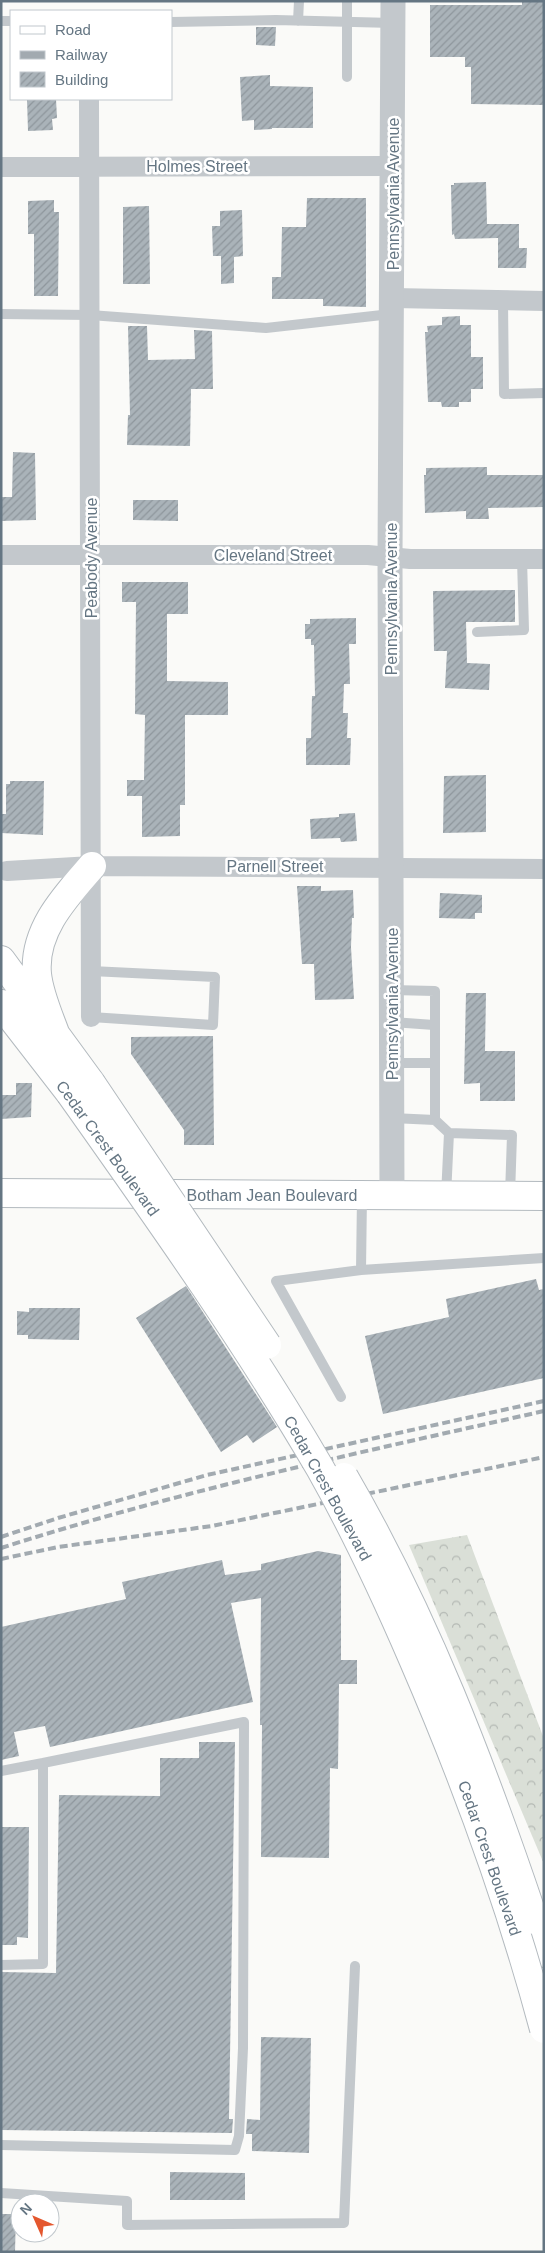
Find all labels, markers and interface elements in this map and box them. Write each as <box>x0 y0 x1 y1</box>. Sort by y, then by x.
legend <box>10 10 172 100</box>
text: Road <box>55 21 91 38</box>
text: Railway <box>55 46 108 63</box>
text: Building <box>55 71 108 88</box>
street label: Pennsylvania Avenue <box>385 118 402 270</box>
street label: Holmes Street <box>146 158 248 175</box>
street label: Peabody Avenue <box>83 498 100 618</box>
street label: Pennsylvania Avenue <box>383 523 400 675</box>
street label: Cleveland Street <box>214 547 333 564</box>
street label: Parnell Street <box>227 858 324 875</box>
street label: Pennsylvania Avenue <box>384 928 401 1080</box>
street label: Cedar Crest Boulevard <box>53 1077 162 1219</box>
street label: Botham Jean Boulevard <box>187 1187 357 1204</box>
street label: Cedar Crest Boulevard <box>281 1413 374 1564</box>
street label: Cedar Crest Boulevard <box>455 1778 524 1938</box>
north arrow <box>10 2193 60 2243</box>
text: N <box>17 2200 35 2218</box>

